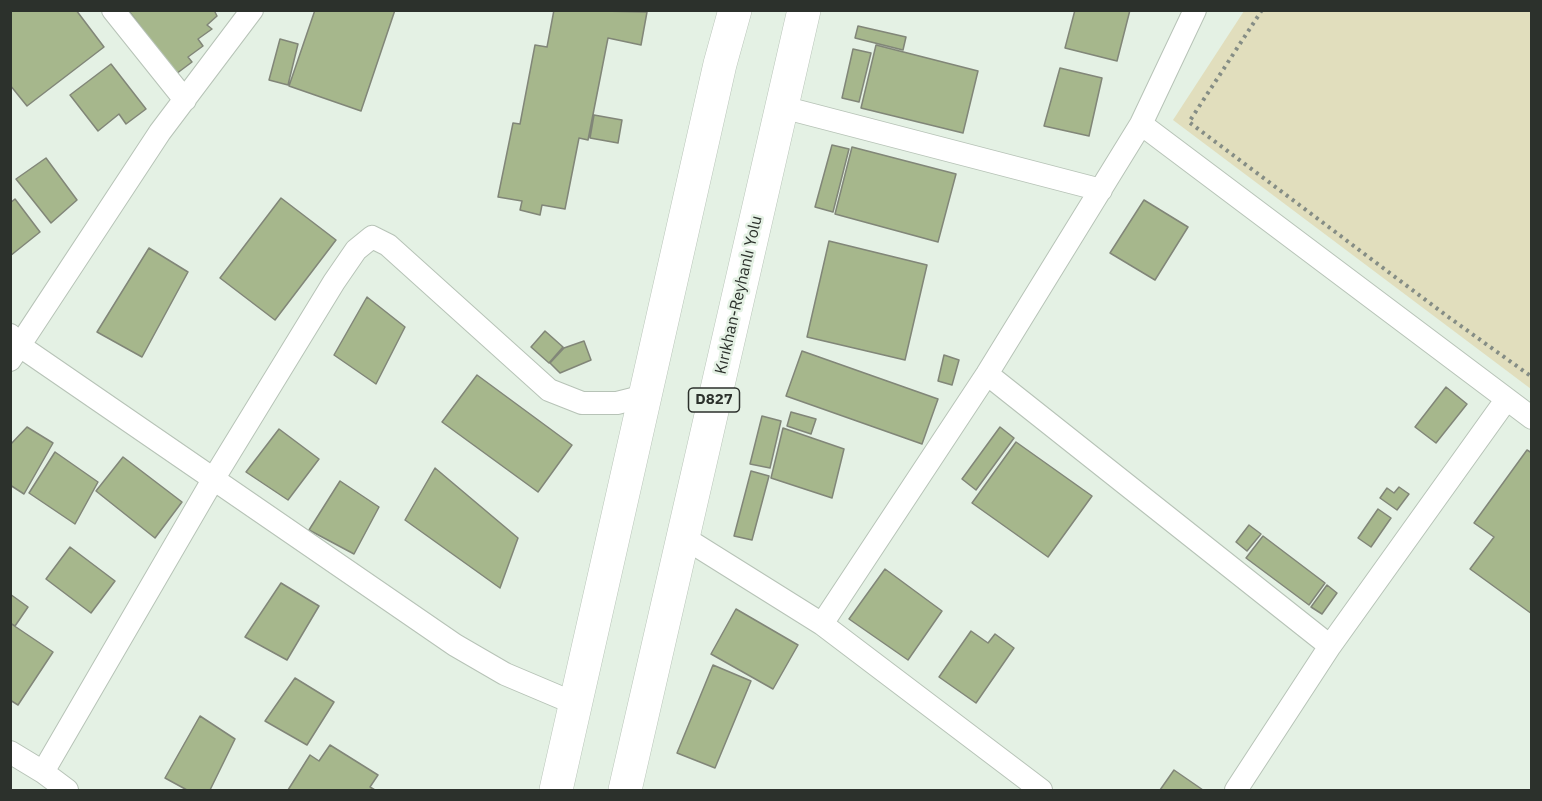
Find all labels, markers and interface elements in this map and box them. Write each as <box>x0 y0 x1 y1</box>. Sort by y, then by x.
street label: Kırıkhan-Reyhanlı Yolu <box>711 214 767 376</box>
road number: D827 <box>688 388 740 412</box>

